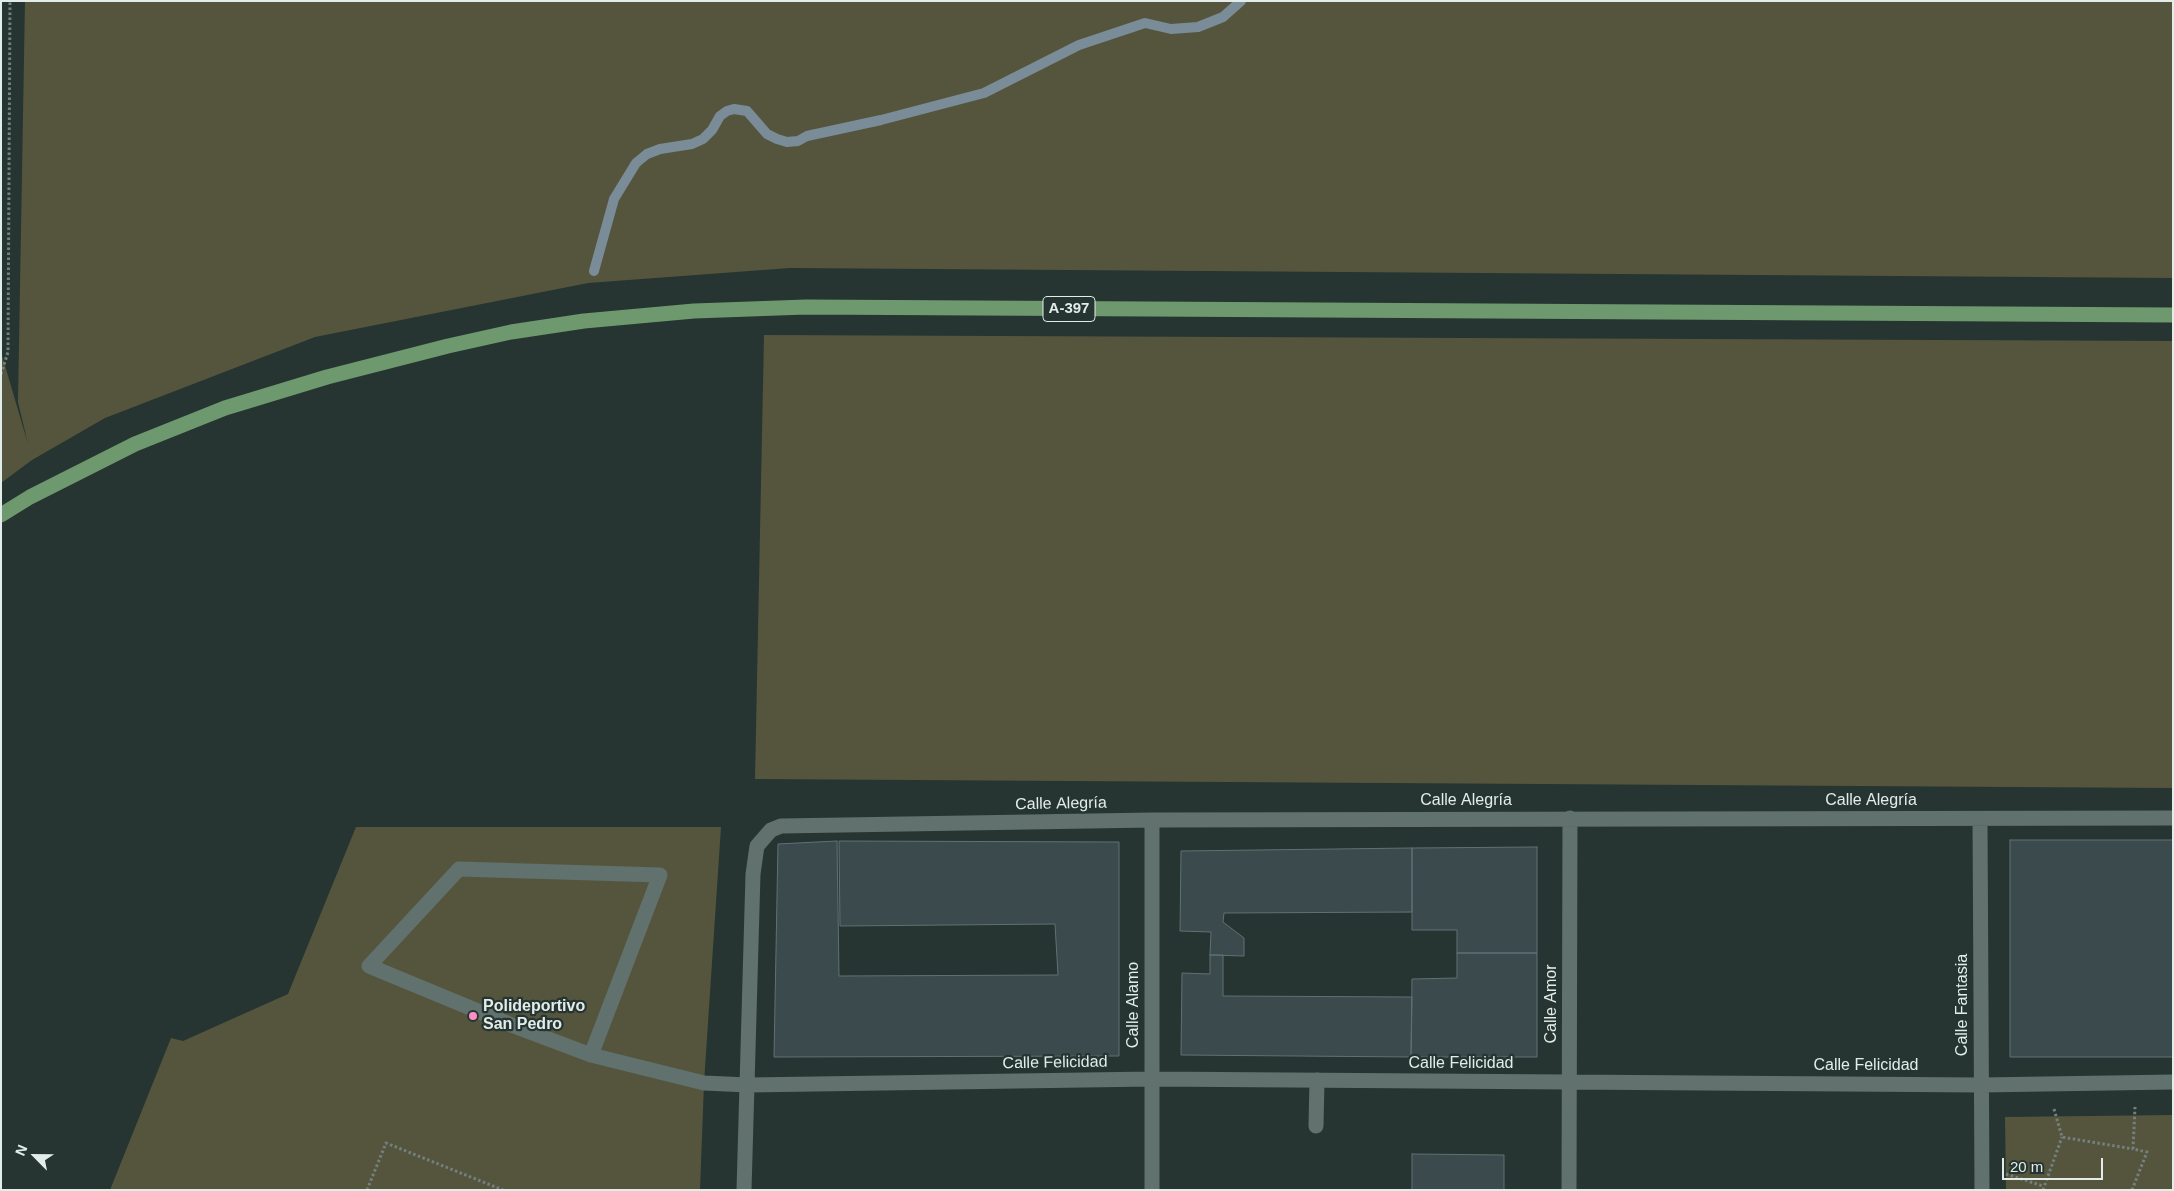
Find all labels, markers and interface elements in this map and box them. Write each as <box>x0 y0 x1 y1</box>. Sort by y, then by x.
road number: A-397 <box>1043 296 1095 322</box>
street label: Calle Alegría <box>1420 791 1512 811</box>
street label: Calle Alegría <box>1825 791 1917 811</box>
street label: Calle Alegría <box>1015 794 1107 814</box>
street label: Calle Fantasia <box>1953 954 1973 1056</box>
street label: Calle Alamo <box>1124 962 1144 1048</box>
street label: Calle Amor <box>1542 964 1562 1044</box>
place label: Polideportivo San Pedro <box>483 997 585 1035</box>
marker: Polideportivo San Pedro <box>467 1010 479 1022</box>
street label: Calle Felicidad <box>1002 1052 1108 1074</box>
street label: Calle Felicidad <box>1409 1054 1513 1074</box>
street label: Calle Felicidad <box>1814 1056 1918 1076</box>
north arrow <box>10 1131 60 1181</box>
text: N <box>12 1142 31 1158</box>
scale bar <box>2004 1148 2105 1180</box>
text: 20 m <box>2010 1158 2043 1175</box>

